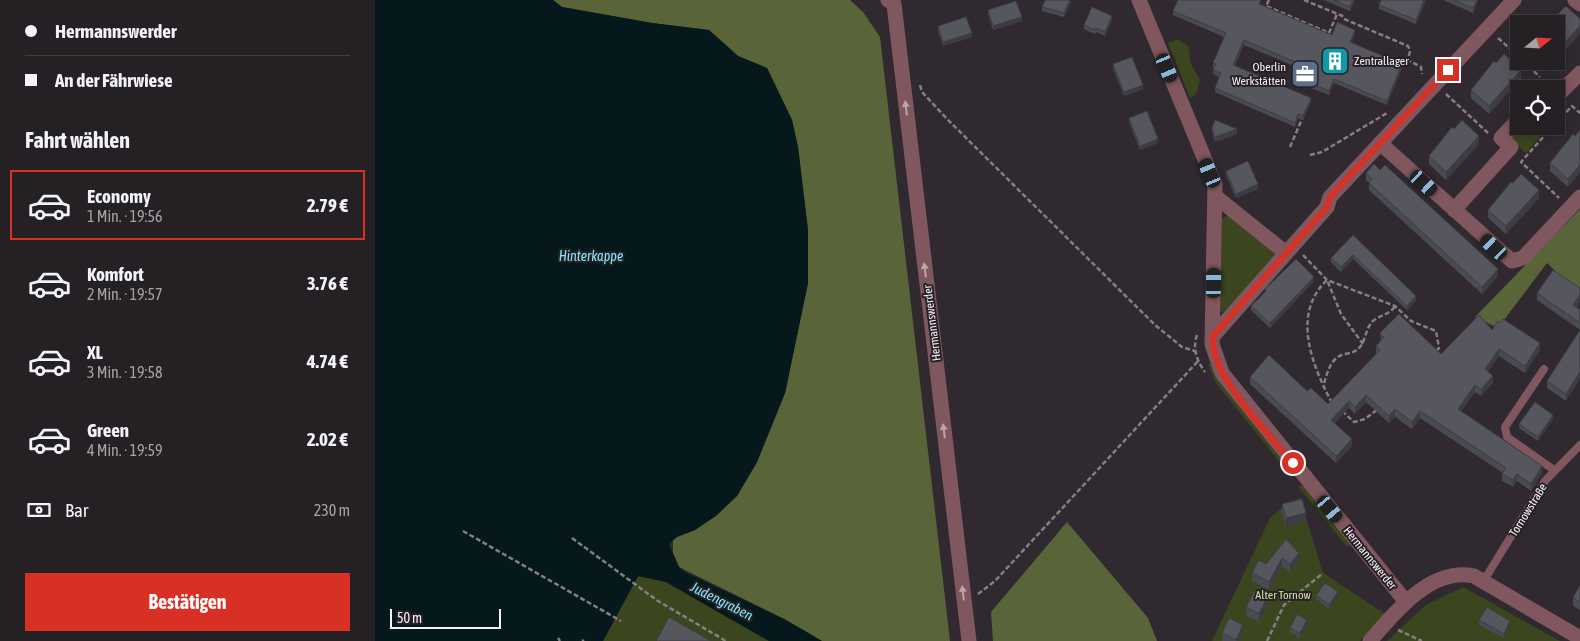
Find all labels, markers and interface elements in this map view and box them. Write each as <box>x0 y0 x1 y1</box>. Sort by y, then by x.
north arrow <box>1510 15 1565 70</box>
map controls <box>1510 15 1565 135</box>
text: Hermannswerder <box>55 20 177 42</box>
building icon: Zentrallager <box>1320 46 1350 76</box>
car <box>1154 51 1179 85</box>
place label: Zentrallager <box>1354 54 1409 68</box>
office icon: Oberlin Werkstätten <box>1290 59 1320 89</box>
route end <box>1437 59 1459 81</box>
place label: Oberlin Werkstätten <box>1232 60 1286 88</box>
text: An der Fährwiese <box>55 69 173 91</box>
button: locate <box>1510 80 1565 135</box>
one-way arrow <box>902 100 910 116</box>
text: Fahrt wählen <box>25 127 130 153</box>
car <box>1197 156 1222 190</box>
car <box>1407 167 1440 199</box>
icon: car <box>27 183 72 228</box>
text: Economy <box>87 185 151 207</box>
text: 2.79 € <box>307 194 348 216</box>
text: 1 Min. · 19:56 <box>87 207 162 225</box>
car <box>1477 231 1510 263</box>
water label: Hinterkappe <box>559 248 623 264</box>
icon: car <box>27 261 72 306</box>
one-way arrow <box>921 261 929 277</box>
text: Komfort <box>87 263 144 285</box>
car <box>1206 268 1221 298</box>
text: 3.76 € <box>307 272 348 294</box>
street label: Hermannswerder <box>920 284 944 362</box>
text: 2 Min. · 19:57 <box>87 285 162 303</box>
icon: car <box>27 339 72 384</box>
text: XL <box>87 341 103 363</box>
text: 4.74 € <box>307 350 348 372</box>
text: 3 Min. · 19:58 <box>87 363 162 381</box>
icon: car <box>27 417 72 462</box>
text: Green <box>87 419 129 441</box>
one-way arrow <box>940 423 948 439</box>
text: 2.02 € <box>307 428 348 450</box>
text: 4 Min. · 19:59 <box>87 441 162 459</box>
route start <box>1282 452 1304 474</box>
street label: Tornowstraße <box>1506 481 1550 539</box>
car <box>1314 493 1345 525</box>
icon: cash <box>25 496 53 524</box>
text: Bar <box>65 499 88 521</box>
text: 230 m <box>314 501 350 519</box>
street label: Hermannswerder <box>1340 524 1400 593</box>
button: Bestätigen <box>25 573 350 631</box>
water label: Judengraben <box>687 578 756 624</box>
one-way arrow <box>959 584 967 600</box>
park label: Alter Tornow <box>1255 588 1311 602</box>
scale bar <box>390 606 501 629</box>
text: 50 m <box>397 610 422 626</box>

